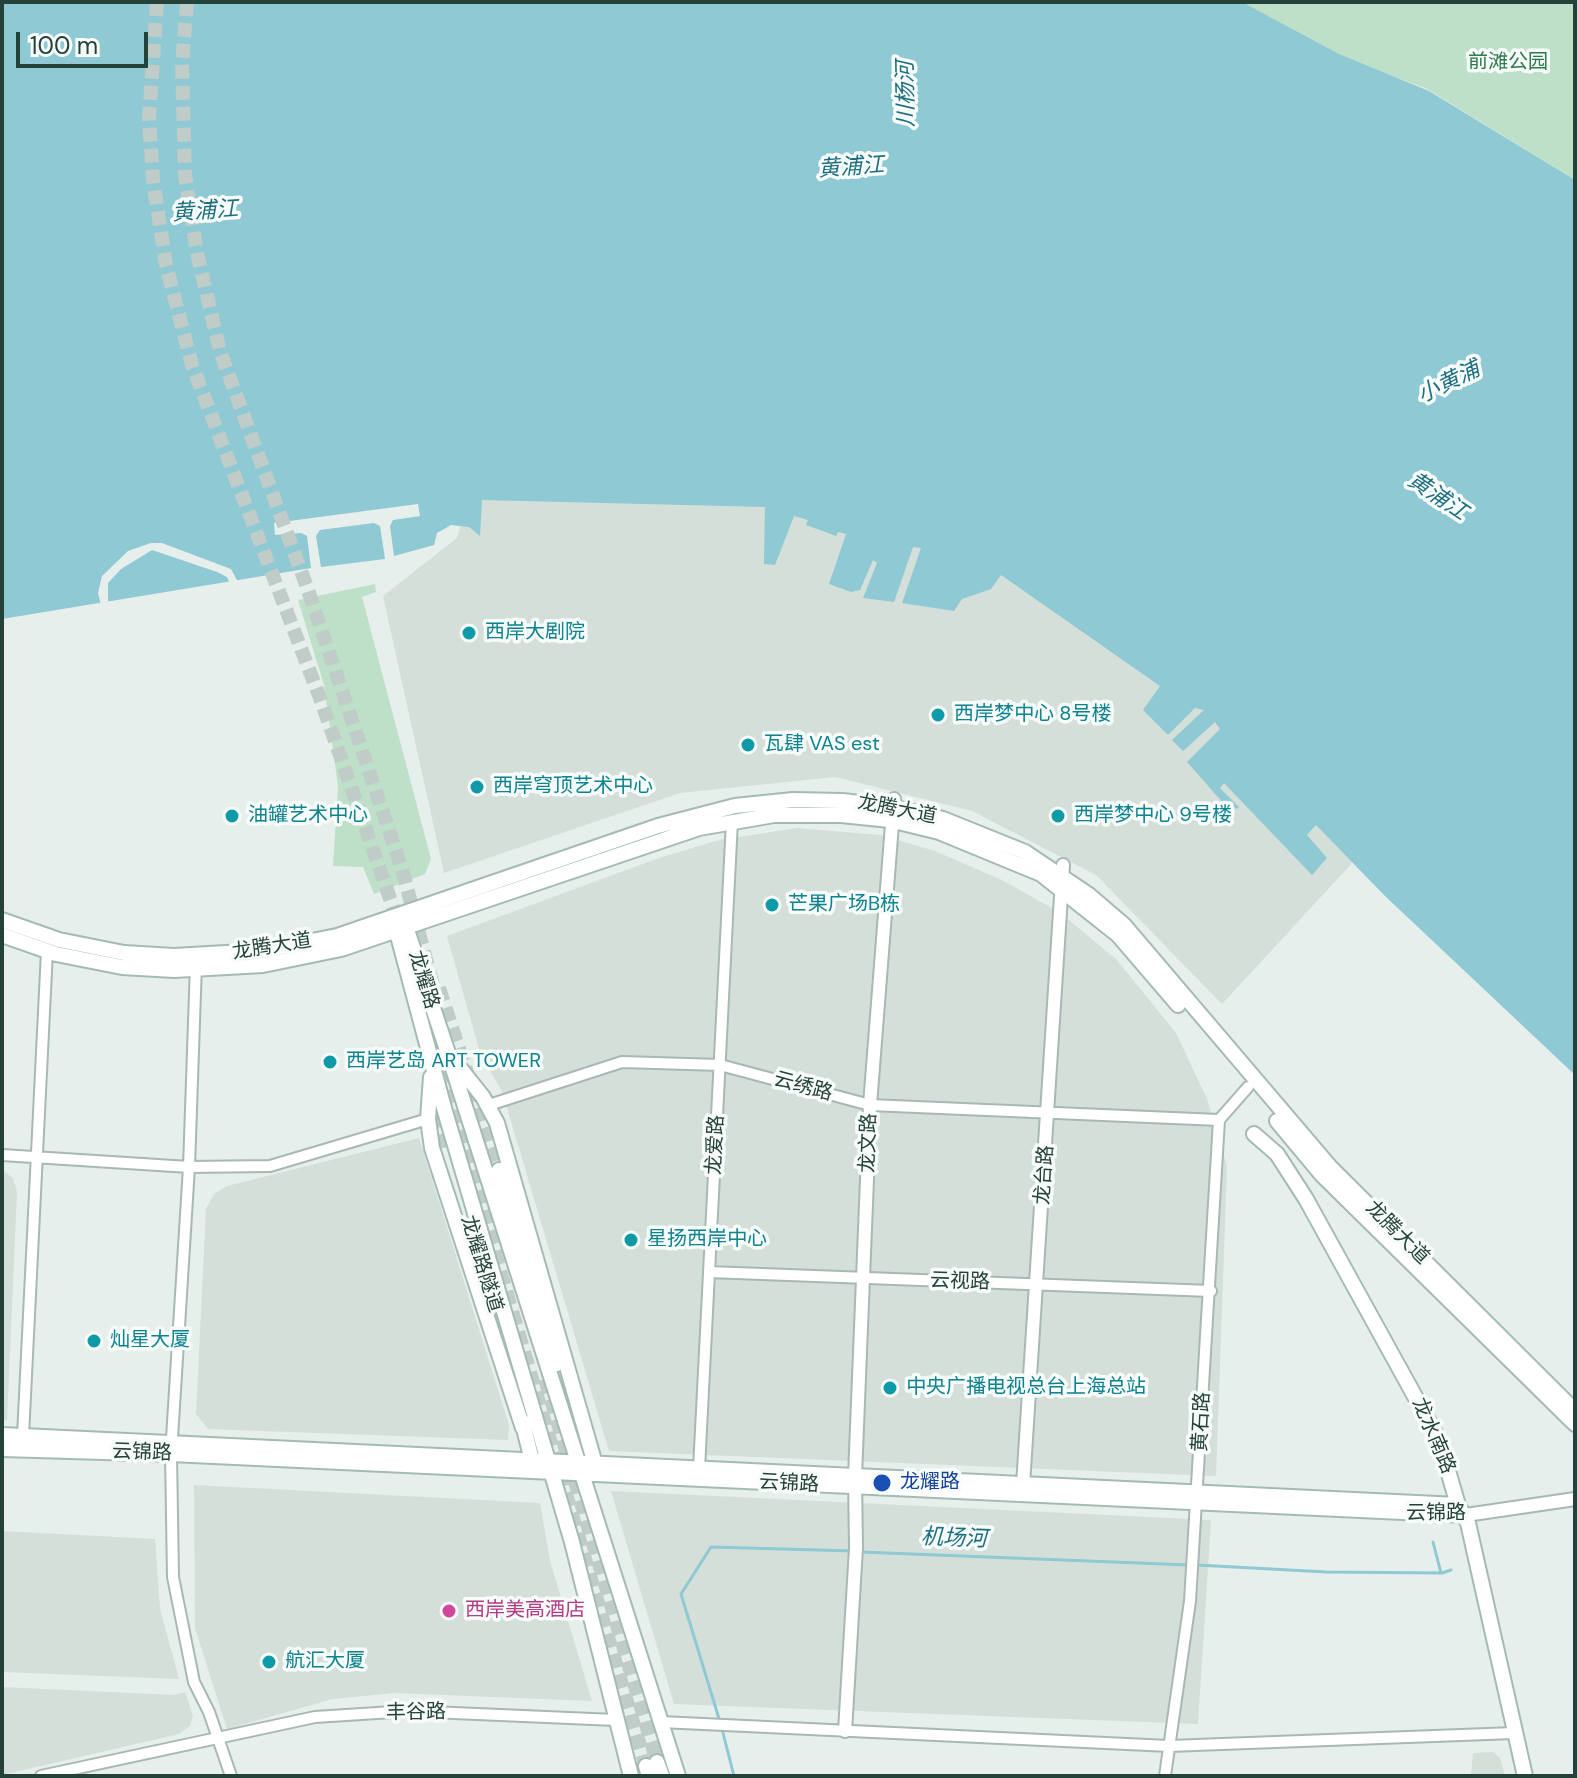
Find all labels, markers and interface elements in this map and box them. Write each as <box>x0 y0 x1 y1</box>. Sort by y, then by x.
scale bar <box>20 16 152 66</box>
text: 100 m <box>30 30 98 61</box>
park label: 前滩公园 <box>1468 51 1548 75</box>
water label: 川杨河 <box>893 61 921 127</box>
water label: 黄浦江 <box>817 153 885 183</box>
water label: 黄浦江 <box>171 197 239 227</box>
water label: 小黄浦 <box>1414 357 1484 409</box>
water label: 黄浦江 <box>1402 468 1472 526</box>
place label: 西岸大剧院 <box>485 621 585 645</box>
marker: 西岸大剧院 <box>460 624 478 642</box>
place label: 西岸梦中心 8号楼 <box>954 703 1111 727</box>
marker: 西岸梦中心 8号楼 <box>929 706 947 724</box>
place label: 瓦肆 VAS est <box>764 733 880 757</box>
marker: 瓦肆 VAS est <box>739 736 757 754</box>
place label: 西岸穹顶艺术中心 <box>493 775 653 799</box>
marker: 西岸穹顶艺术中心 <box>468 778 486 796</box>
street label: 龙腾大道 <box>855 791 939 829</box>
place label: 油罐艺术中心 <box>248 804 368 828</box>
place label: 西岸梦中心 9号楼 <box>1074 804 1232 828</box>
marker: 油罐艺术中心 <box>223 807 241 825</box>
marker: 西岸梦中心 9号楼 <box>1049 807 1067 825</box>
place label: 芒果广场B栋 <box>788 893 900 917</box>
marker: 芒果广场B栋 <box>763 896 781 914</box>
street label: 龙腾大道 <box>231 929 313 965</box>
street label: 龙耀路 <box>403 948 443 1012</box>
place label: 西岸艺岛 ART TOWER <box>346 1050 541 1074</box>
marker: 西岸艺岛 ART TOWER <box>321 1053 339 1071</box>
street label: 云绣路 <box>771 1068 835 1106</box>
street label: 龙文路 <box>856 1113 882 1173</box>
street label: 龙爱路 <box>702 1114 730 1176</box>
street label: 龙台路 <box>1031 1144 1059 1206</box>
street label: 龙腾大道 <box>1360 1196 1434 1270</box>
street label: 龙耀路隧道 <box>455 1213 507 1315</box>
place label: 星扬西岸中心 <box>647 1228 767 1252</box>
marker: 星扬西岸中心 <box>622 1231 640 1249</box>
street label: 云视路 <box>930 1269 990 1295</box>
place label: 灿星大厦 <box>110 1329 190 1353</box>
marker: 灿星大厦 <box>85 1332 103 1350</box>
place label: 中央广播电视总台上海总站 <box>906 1376 1146 1400</box>
marker: 中央广播电视总台上海总站 <box>881 1379 899 1397</box>
street label: 黄石路 <box>1188 1391 1216 1453</box>
street label: 龙水南路 <box>1406 1394 1460 1478</box>
street label: 云锦路 <box>112 1440 172 1466</box>
street label: 云锦路 <box>758 1470 820 1498</box>
place label: 龙耀路 <box>900 1471 960 1495</box>
marker: 龙耀路 <box>871 1472 893 1494</box>
street label: 云锦路 <box>1406 1502 1466 1526</box>
water label: 机场河 <box>921 1525 987 1553</box>
place label: 西岸美高酒店 <box>465 1599 585 1623</box>
marker: 西岸美高酒店 <box>440 1602 458 1620</box>
place label: 航汇大厦 <box>285 1650 365 1674</box>
marker: 航汇大厦 <box>260 1653 278 1671</box>
street label: 丰谷路 <box>386 1700 446 1726</box>

